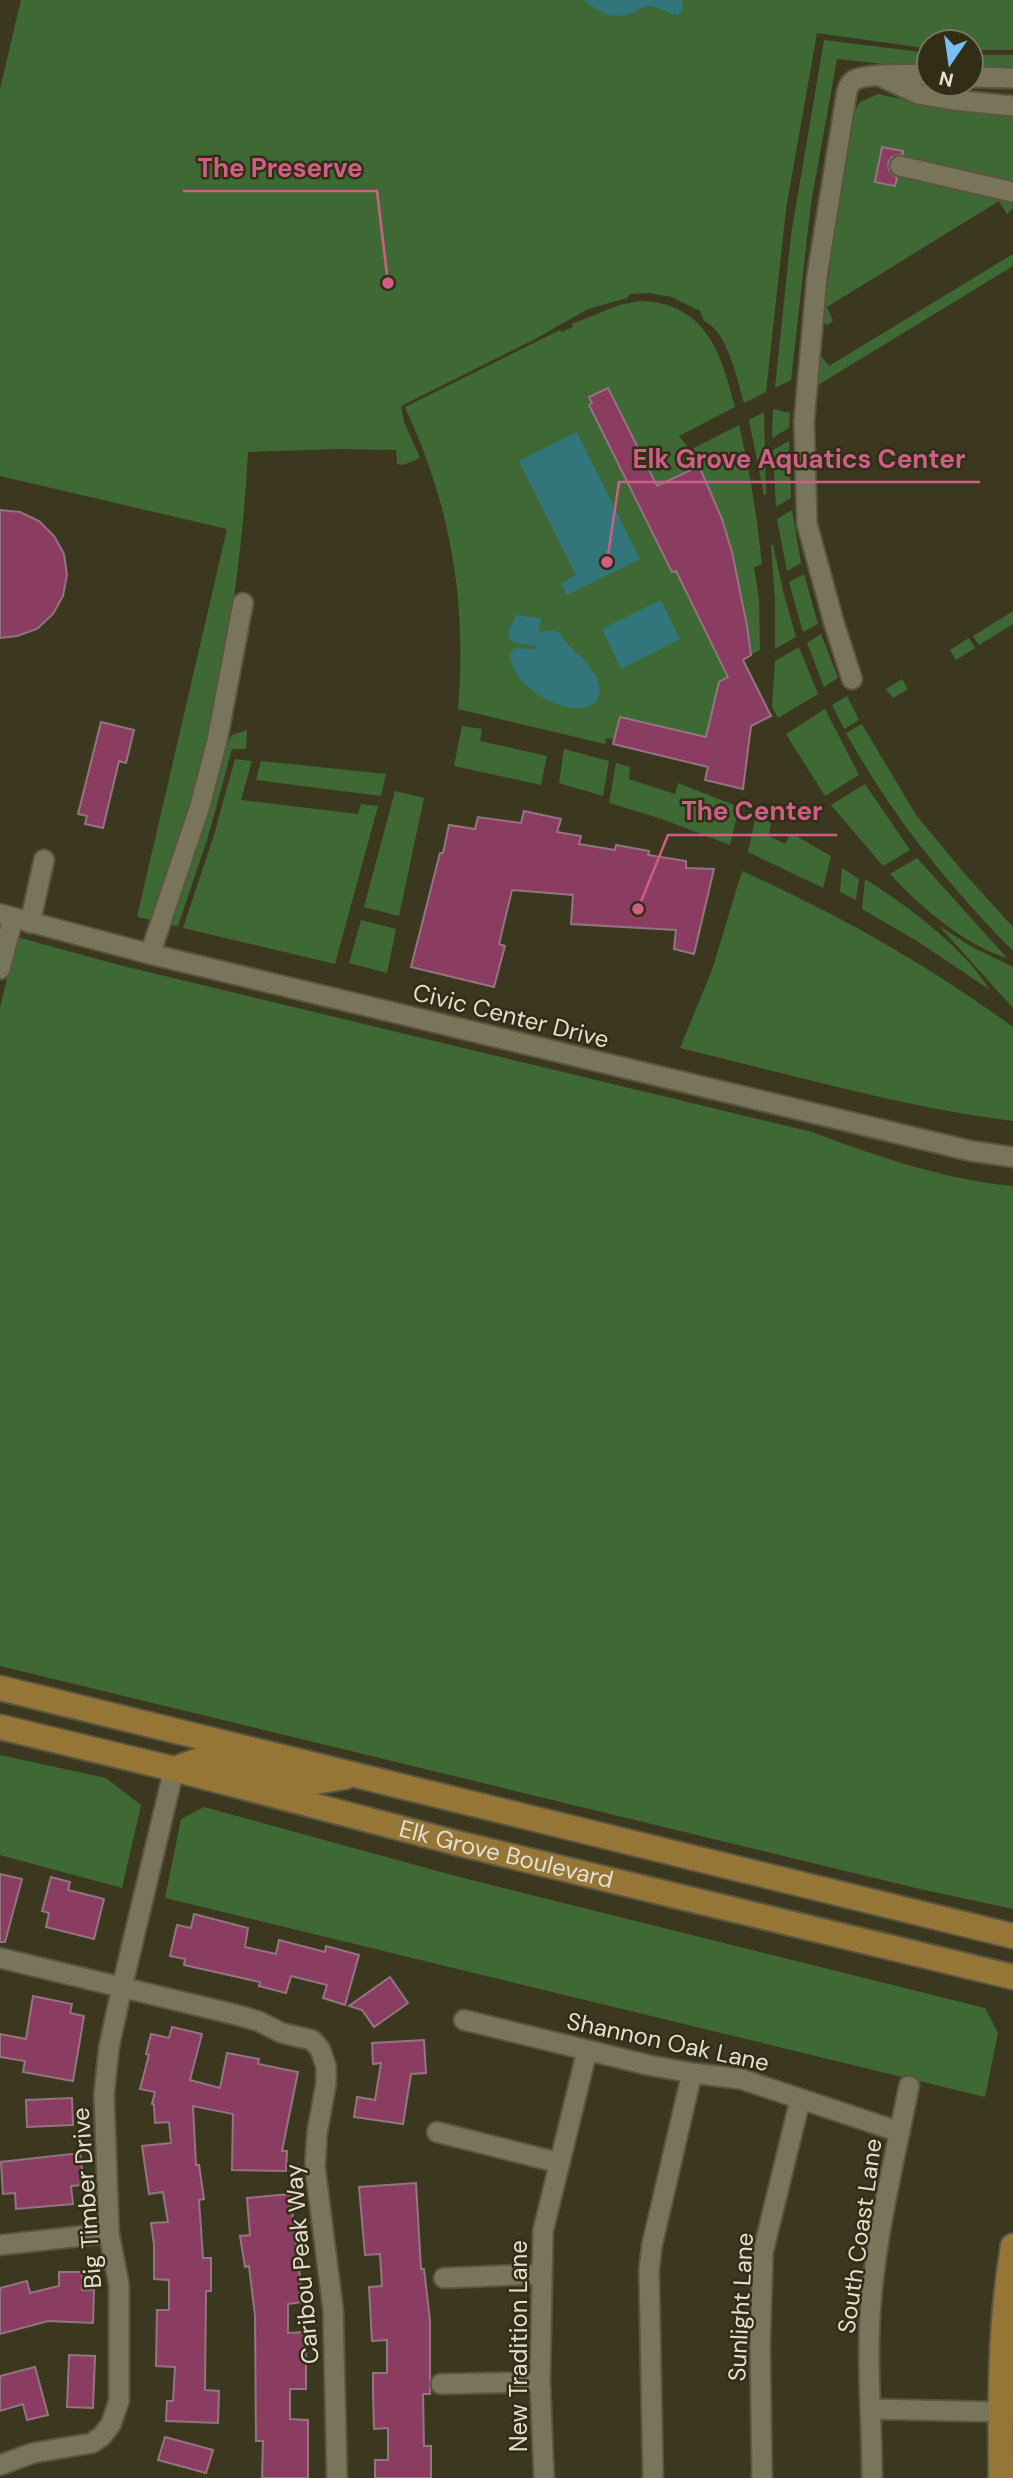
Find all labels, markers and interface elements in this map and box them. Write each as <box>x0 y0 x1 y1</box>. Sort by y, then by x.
north arrow <box>915 28 985 98</box>
text: N <box>937 65 956 93</box>
callout: The Preserve <box>183 144 377 191</box>
text: The Preserve <box>197 151 363 185</box>
callout: Elk Grove Aquatics Center <box>619 435 980 482</box>
text: Elk Grove Aquatics Center <box>632 442 966 476</box>
callout: The Center <box>668 788 837 835</box>
text: The Center <box>681 794 823 828</box>
street label: Civic Center Drive <box>410 976 612 1055</box>
street label: Elk Grove Boulevard <box>396 1813 616 1895</box>
street label: Shannon Oak Lane <box>564 2005 772 2078</box>
street label: Big Timber Drive <box>65 2106 108 2290</box>
street label: South Coast Lane <box>830 2137 889 2335</box>
street label: Caribou Peak Way <box>277 2163 326 2365</box>
street label: Sunlight Lane <box>721 2232 760 2382</box>
street label: New Tradition Lane <box>503 2240 534 2452</box>

